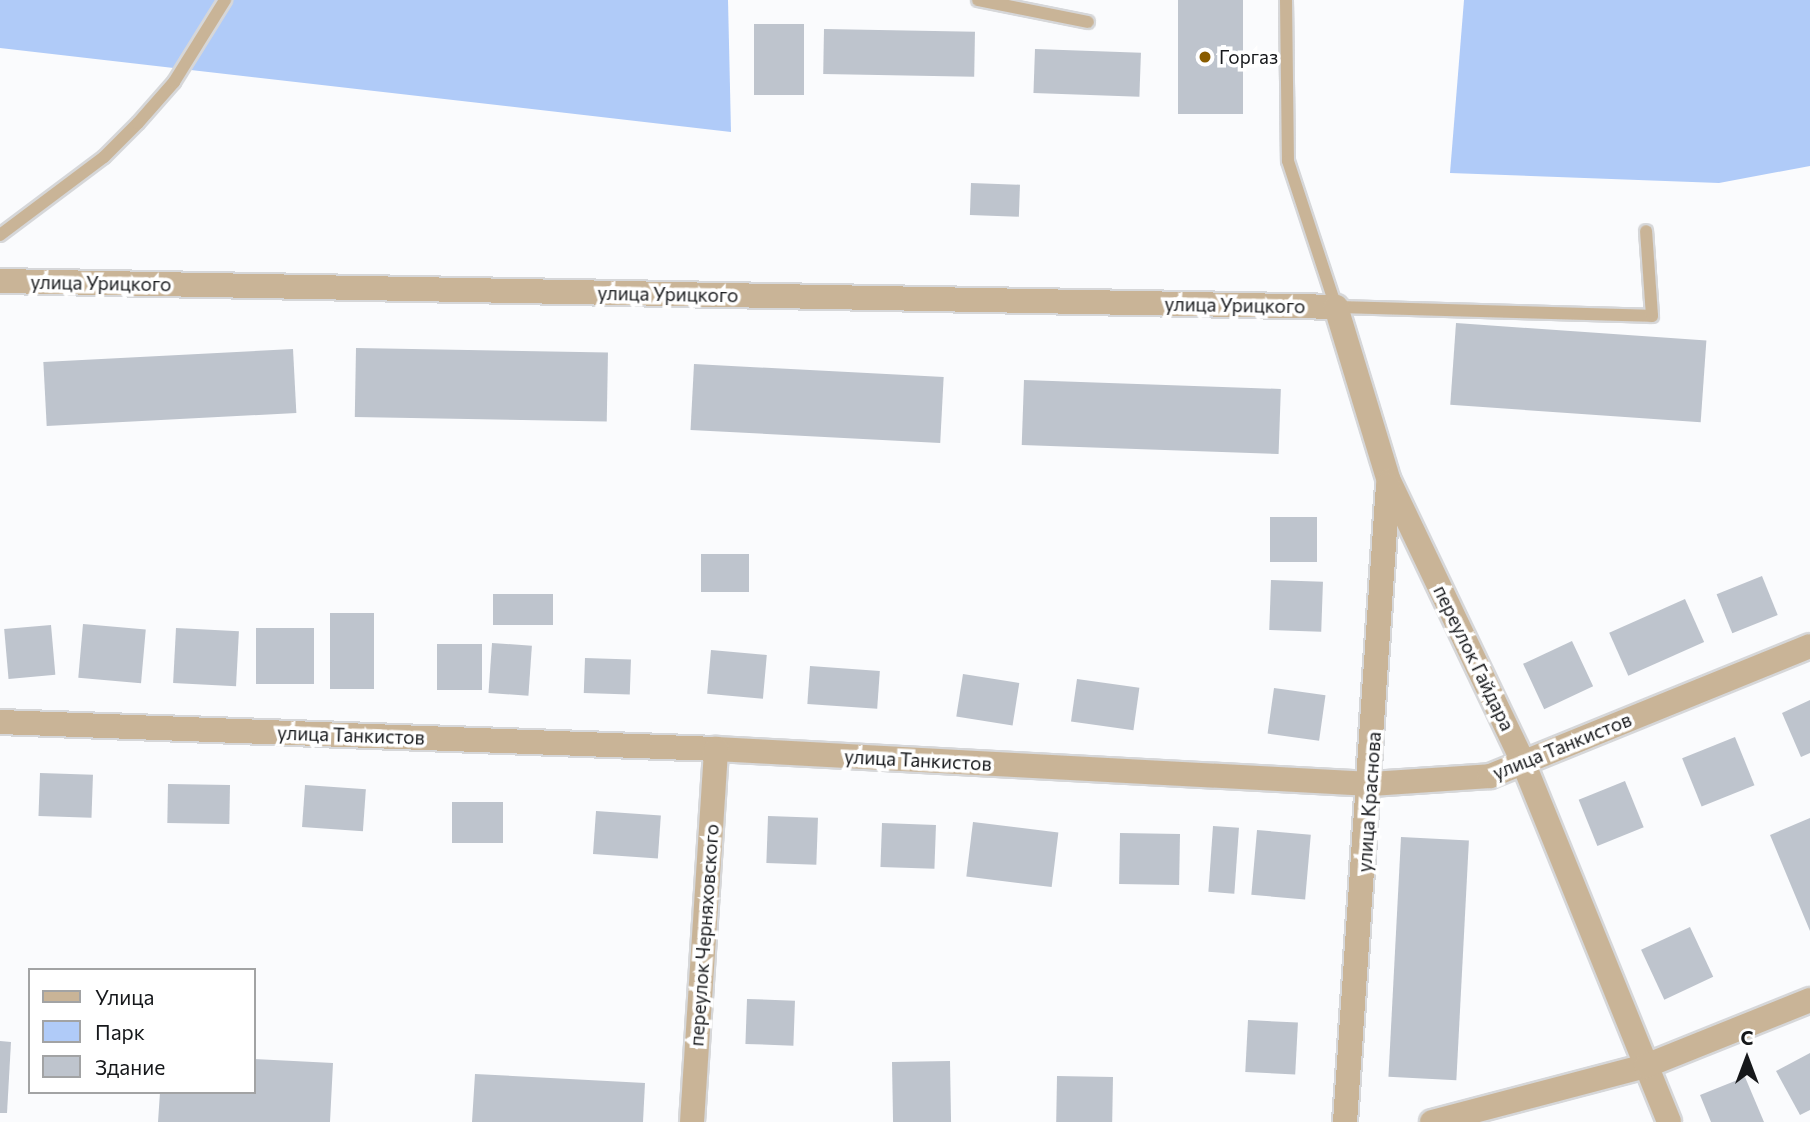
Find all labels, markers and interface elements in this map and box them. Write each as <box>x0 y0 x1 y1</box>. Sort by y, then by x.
place label: Горгаз <box>1219 46 1278 68</box>
marker: Горгаз <box>1197 49 1213 65</box>
street label: улица Урицкого <box>30 270 172 296</box>
street label: улица Урицкого <box>597 281 739 307</box>
street label: улица Урицкого <box>1164 292 1306 318</box>
street label: переулок Гайдара <box>1429 582 1519 734</box>
street label: улица Танкистов <box>1489 708 1635 784</box>
street label: улица Танкистов <box>277 721 425 749</box>
street label: улица Краснова <box>1353 731 1385 873</box>
street label: улица Танкистов <box>844 745 992 775</box>
street label: переулок Черняховского <box>685 823 723 1047</box>
legend <box>28 968 256 1094</box>
text: Улица <box>95 984 154 1009</box>
text: Парк <box>95 1019 145 1044</box>
north arrow <box>1712 1024 1782 1094</box>
text: С <box>1741 1026 1754 1049</box>
text: Здание <box>95 1054 165 1079</box>

